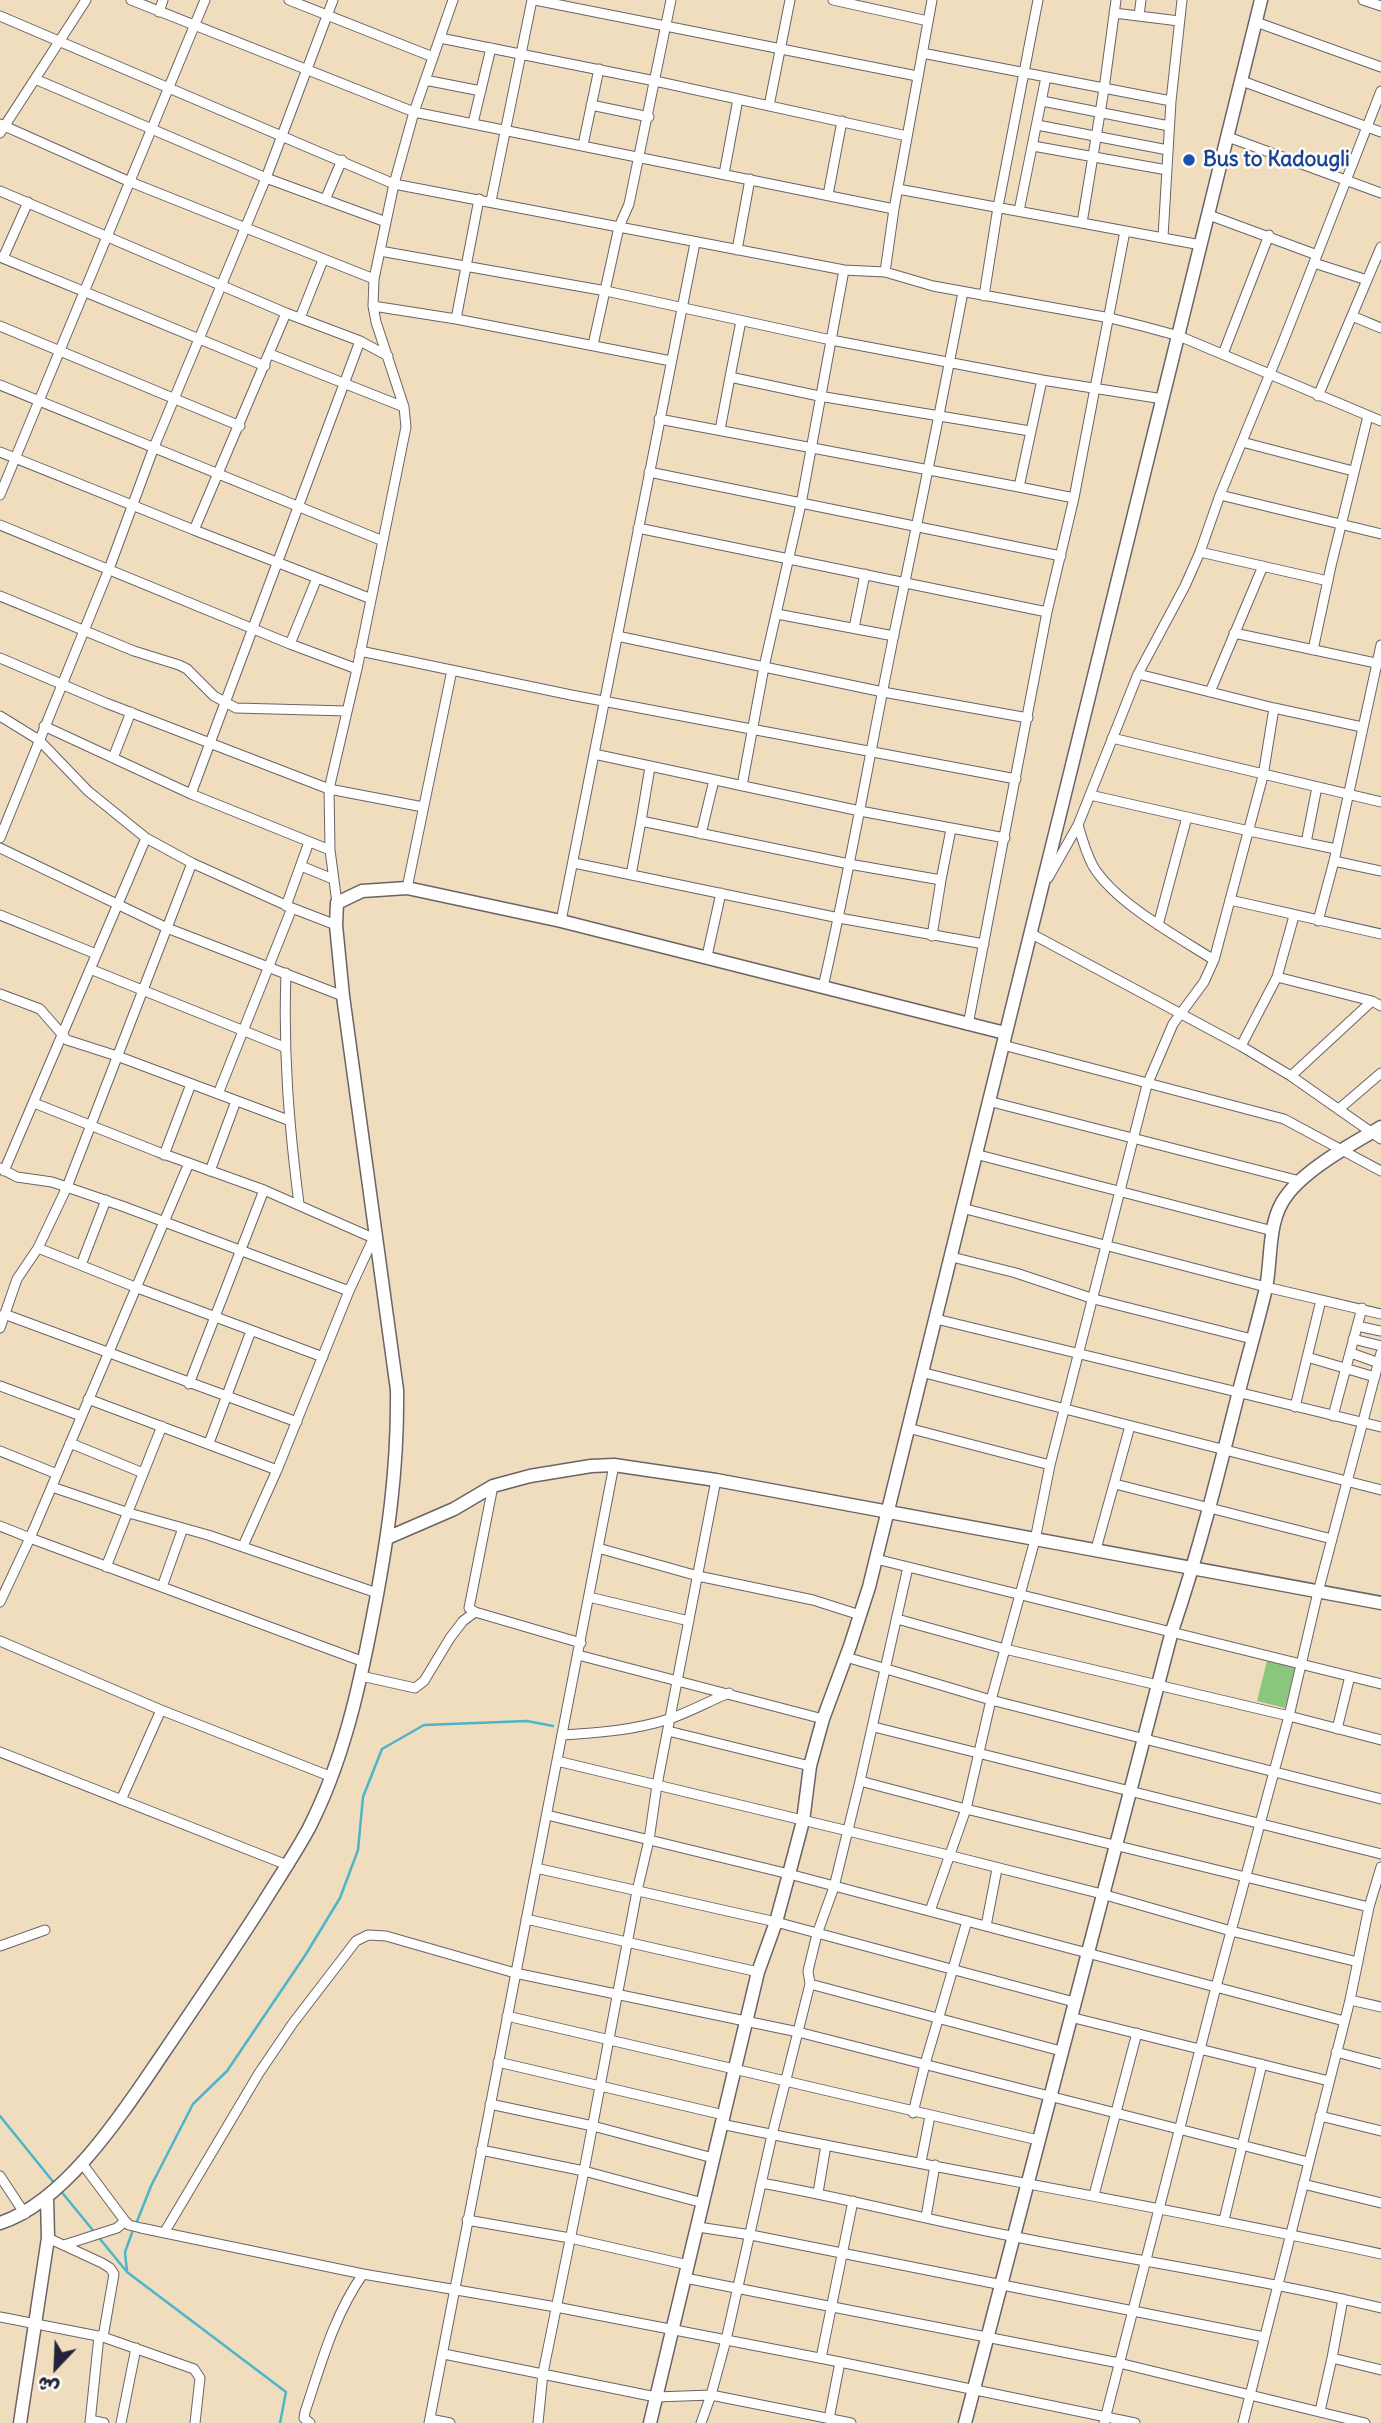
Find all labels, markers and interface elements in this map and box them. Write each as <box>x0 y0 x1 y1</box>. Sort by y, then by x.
place label: Bus to Kadougli <box>1203 147 1350 173</box>
marker: Bus to Kadougli <box>1181 152 1197 168</box>
north arrow <box>21 2332 91 2402</box>
text: ش <box>33 2371 62 2401</box>

